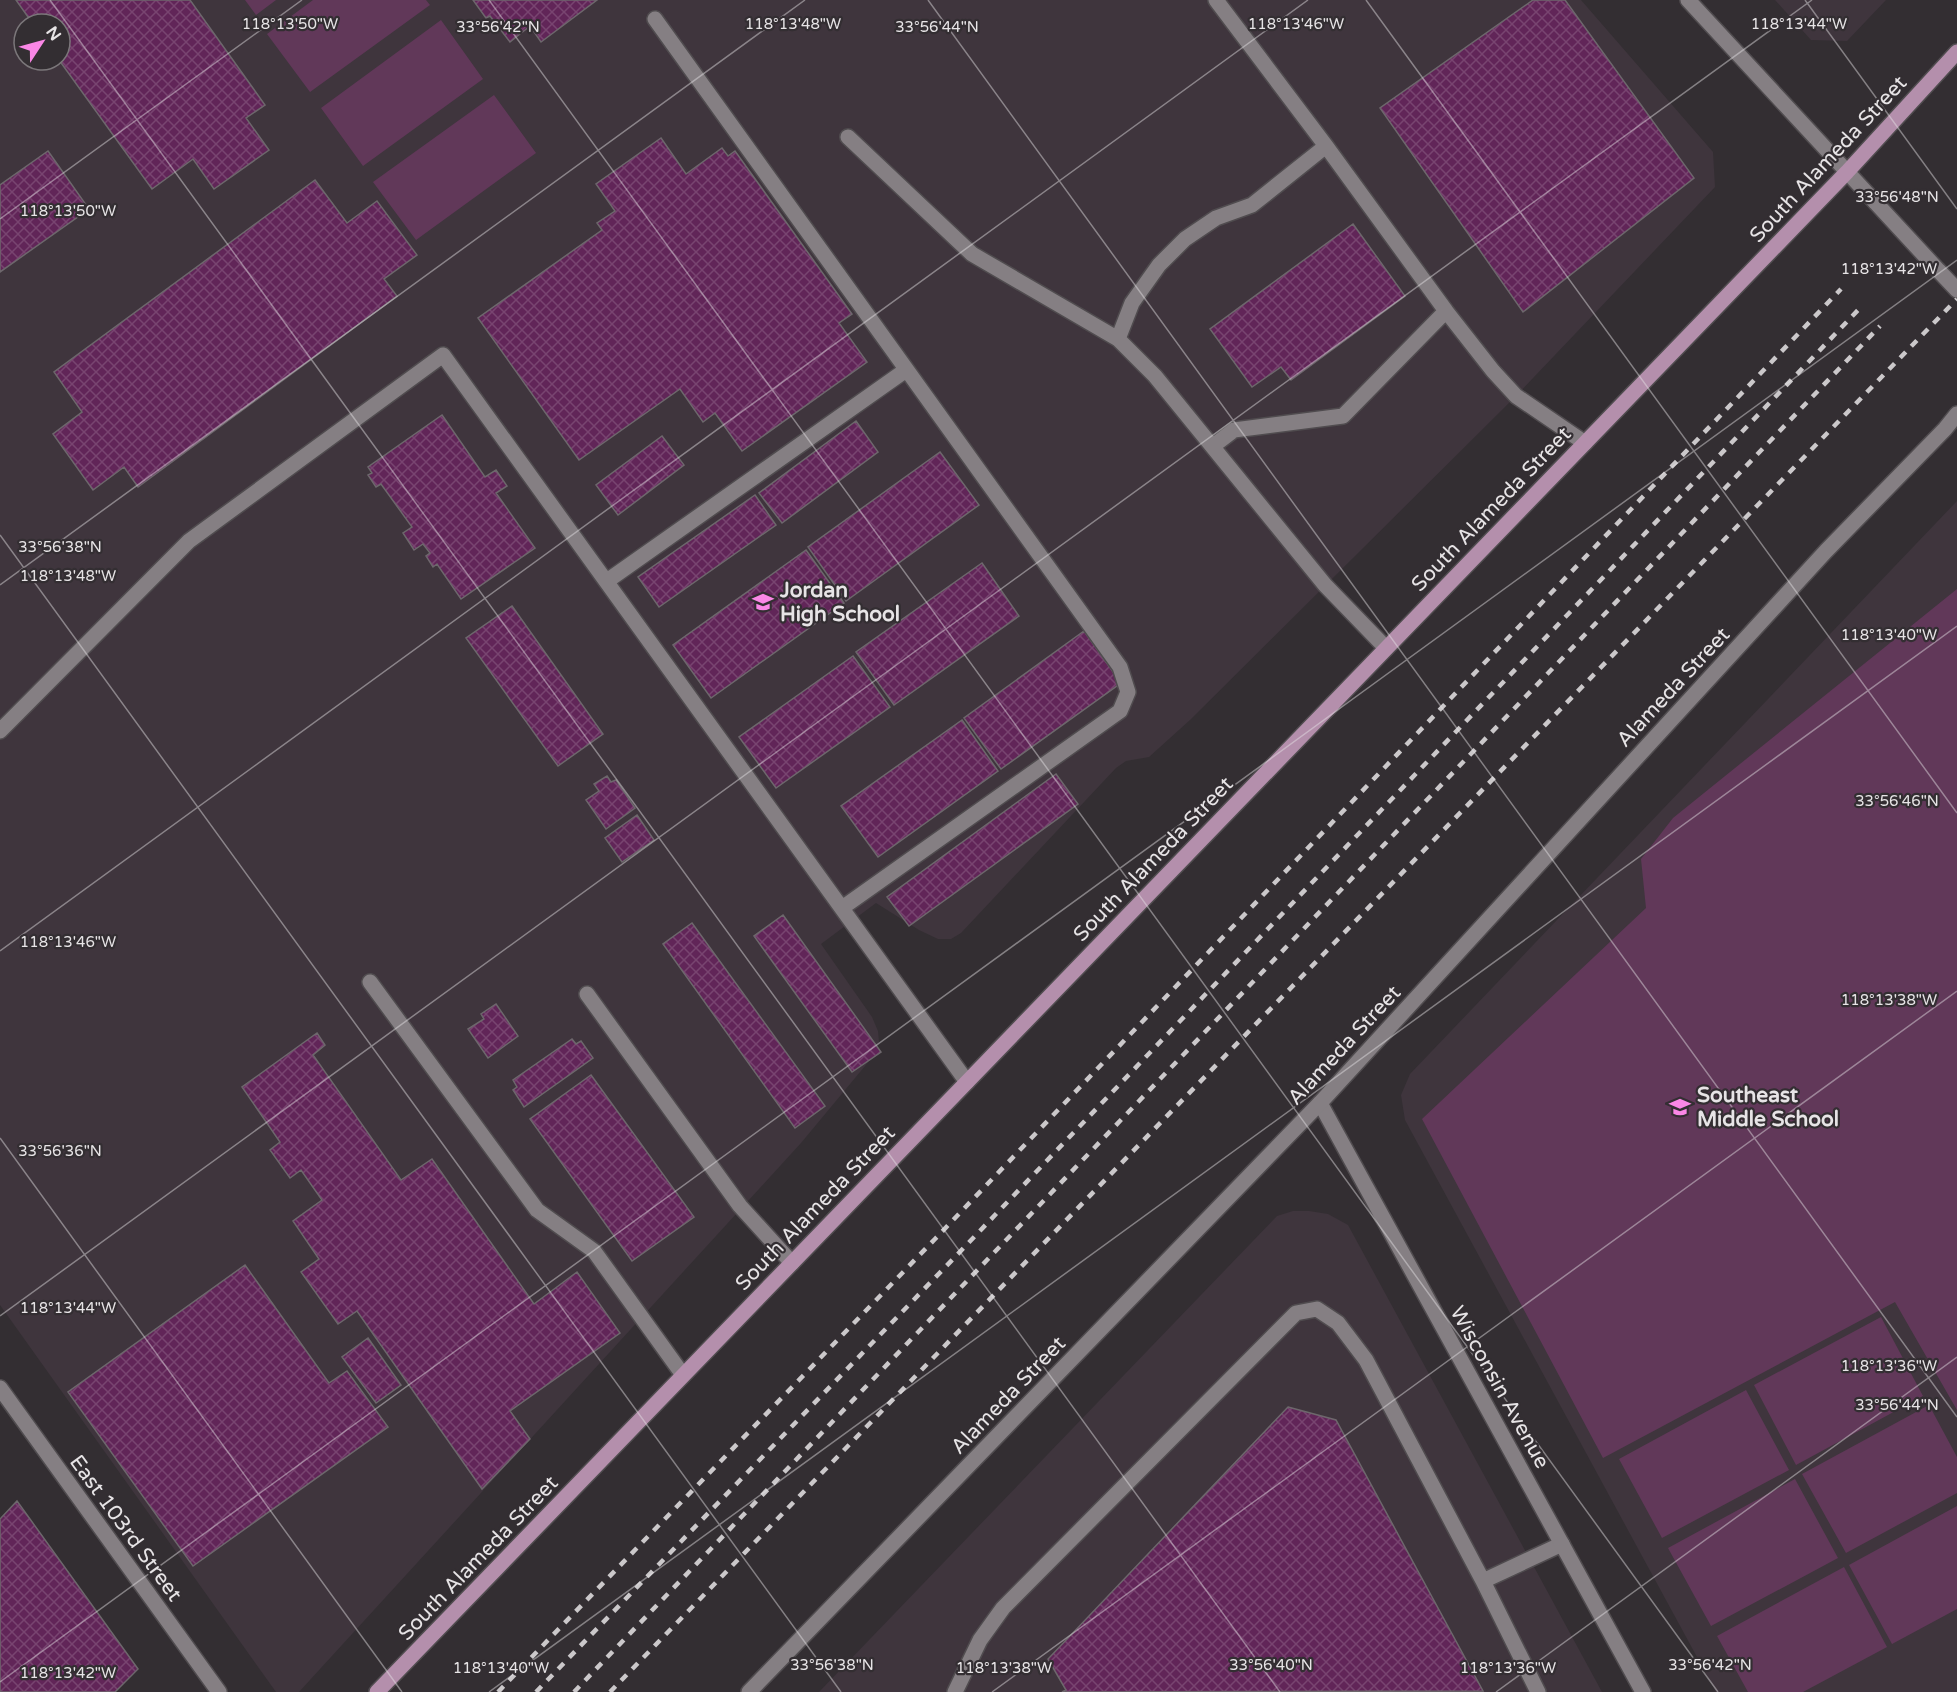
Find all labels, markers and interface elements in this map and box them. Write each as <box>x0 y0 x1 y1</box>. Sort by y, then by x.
north arrow <box>12 12 72 72</box>
text: 118°13'50"W <box>242 15 338 33</box>
text: 118°13'48"W <box>745 15 841 33</box>
text: 118°13'46"W <box>1248 15 1344 33</box>
text: 118°13'44"W <box>1751 15 1847 33</box>
text: 33°56'42"N <box>456 18 540 36</box>
text: 33°56'44"N <box>895 18 979 36</box>
text: N <box>41 23 65 45</box>
street label: South Alameda Street <box>1745 71 1912 248</box>
text: 33°56'48"N <box>1855 188 1939 206</box>
text: 118°13'50"W <box>20 202 116 220</box>
text: 118°13'42"W <box>1841 260 1937 278</box>
street label: South Alameda Street <box>1406 422 1576 597</box>
text: 33°56'38"N <box>18 538 102 556</box>
text: 118°13'48"W <box>20 567 116 585</box>
place label: Jordan High School <box>779 578 900 627</box>
school or university icon: Jordan High School <box>751 590 775 614</box>
street label: Alameda Street <box>1612 622 1735 752</box>
text: 118°13'40"W <box>1841 626 1937 644</box>
street label: South Alameda Street <box>1068 772 1238 947</box>
text: 33°56'46"N <box>1855 792 1939 810</box>
text: 118°13'46"W <box>20 933 116 951</box>
street label: Alameda Street <box>1283 980 1406 1110</box>
text: 118°13'38"W <box>1841 991 1937 1009</box>
place label: Southeast Middle School <box>1697 1083 1839 1132</box>
school or university icon: Southeast Middle School <box>1668 1095 1692 1119</box>
street label: South Alameda Street <box>730 1121 900 1296</box>
text: 33°56'36"N <box>18 1142 102 1160</box>
text: 118°13'44"W <box>20 1299 116 1317</box>
street label: Wisconsin Avenue <box>1445 1302 1555 1473</box>
street label: Alameda Street <box>946 1331 1071 1460</box>
text: 118°13'36"W <box>1841 1357 1937 1375</box>
text: 33°56'44"N <box>1855 1396 1939 1414</box>
street label: East 103rd Street <box>64 1450 187 1606</box>
street label: South Alameda Street <box>393 1471 563 1646</box>
text: 33°56'38"N <box>790 1656 874 1674</box>
text: 33°56'40"N <box>1229 1656 1313 1674</box>
text: 33°56'42"N <box>1668 1656 1752 1674</box>
text: 118°13'40"W <box>453 1659 549 1677</box>
text: 118°13'38"W <box>956 1659 1052 1677</box>
text: 118°13'36"W <box>1460 1659 1556 1677</box>
text: 118°13'42"W <box>20 1664 116 1682</box>

